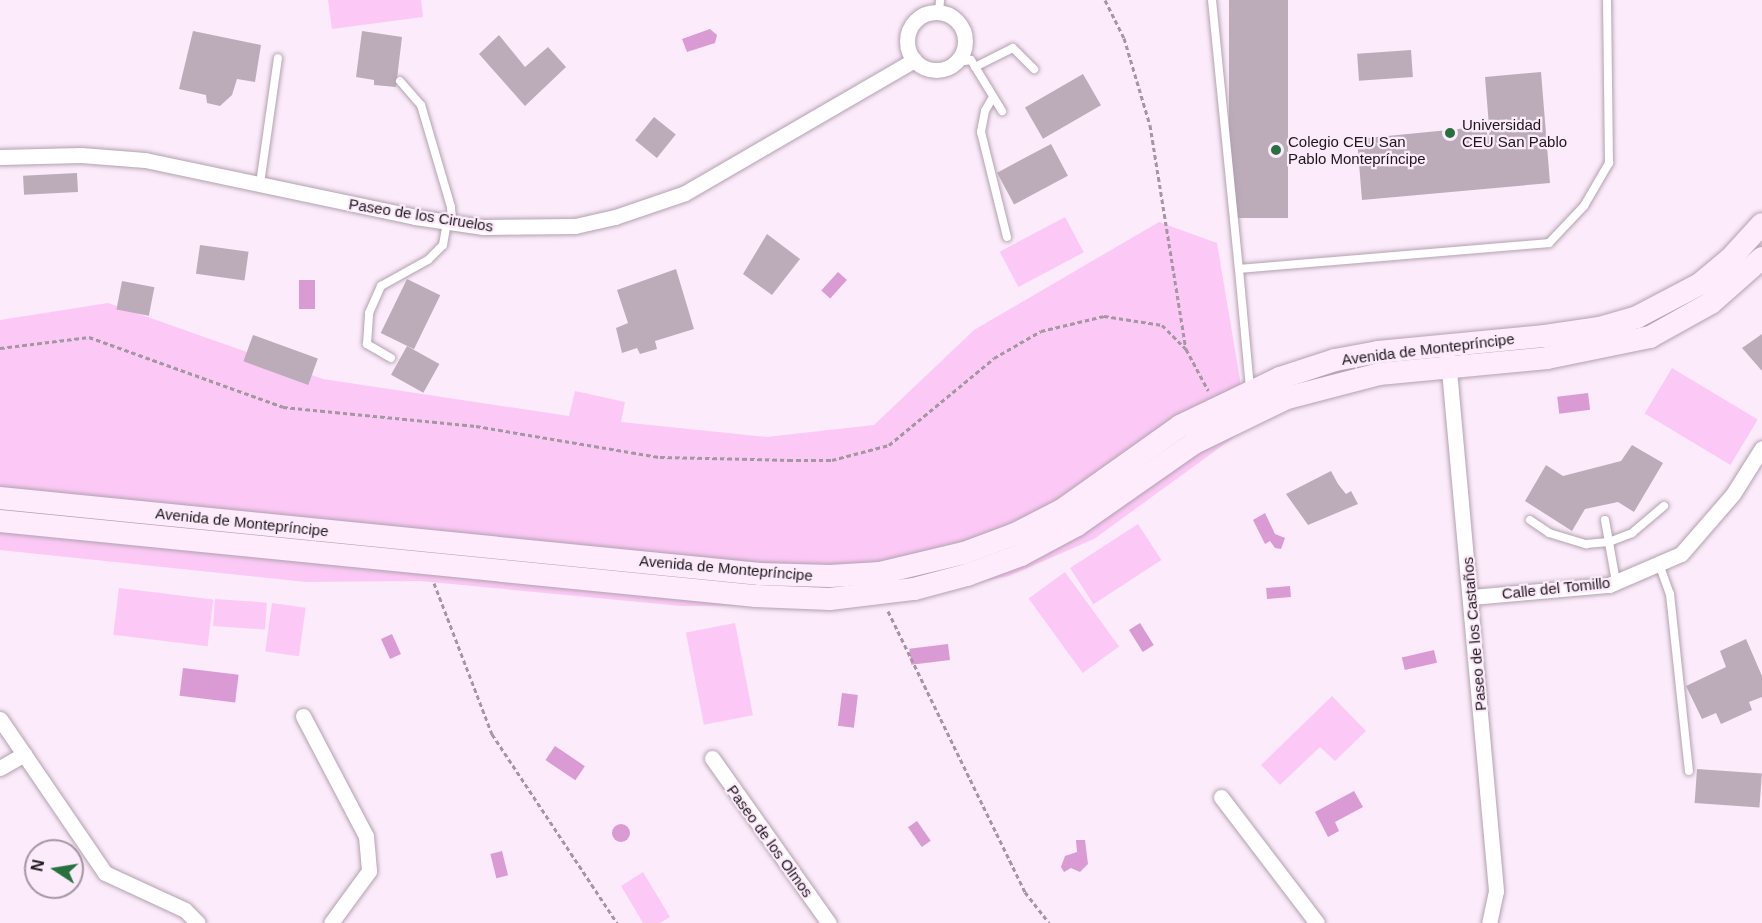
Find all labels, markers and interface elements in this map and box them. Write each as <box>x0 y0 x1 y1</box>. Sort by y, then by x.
place label: Universidad CEU San Pablo <box>1462 115 1567 150</box>
marker: Universidad CEU San Pablo <box>1443 126 1457 140</box>
place label: Colegio CEU San Pablo Montepríncipe <box>1288 132 1426 167</box>
marker: Colegio CEU San Pablo Montepríncipe <box>1269 143 1283 157</box>
street label: Paseo de los Ciruelos <box>348 195 494 235</box>
street label: Avenida de Montepríncipe <box>1341 329 1515 369</box>
street label: Avenida de Montepríncipe <box>155 504 329 540</box>
street label: Avenida de Montepríncipe <box>639 551 813 585</box>
street label: Paseo de los Castaños <box>1458 556 1490 712</box>
street label: Calle del Tomillo <box>1501 573 1611 603</box>
street label: Paseo de los Olmos <box>723 781 817 901</box>
north arrow <box>24 839 84 899</box>
text: N <box>28 858 47 873</box>

